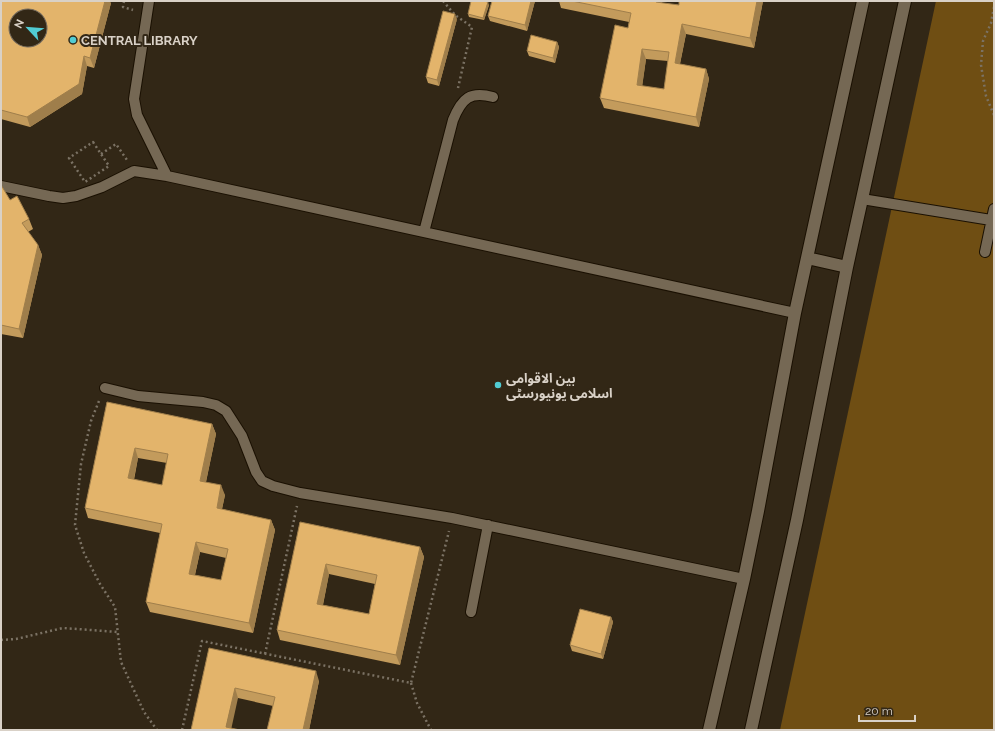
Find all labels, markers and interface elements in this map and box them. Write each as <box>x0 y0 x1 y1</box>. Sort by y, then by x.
north arrow <box>8 8 48 48</box>
text: N <box>12 17 27 30</box>
place label: CENTRAL LIBRARY <box>81 33 198 48</box>
marker: CENTRAL LIBRARY <box>68 35 78 45</box>
place label: بین الاقوامی اسلامی یونیورسٹی <box>506 371 613 401</box>
marker: بین الاقوامی اسلامی یونیورسٹی <box>493 380 503 390</box>
scale bar <box>859 697 915 723</box>
text: 20 m <box>865 704 893 718</box>

